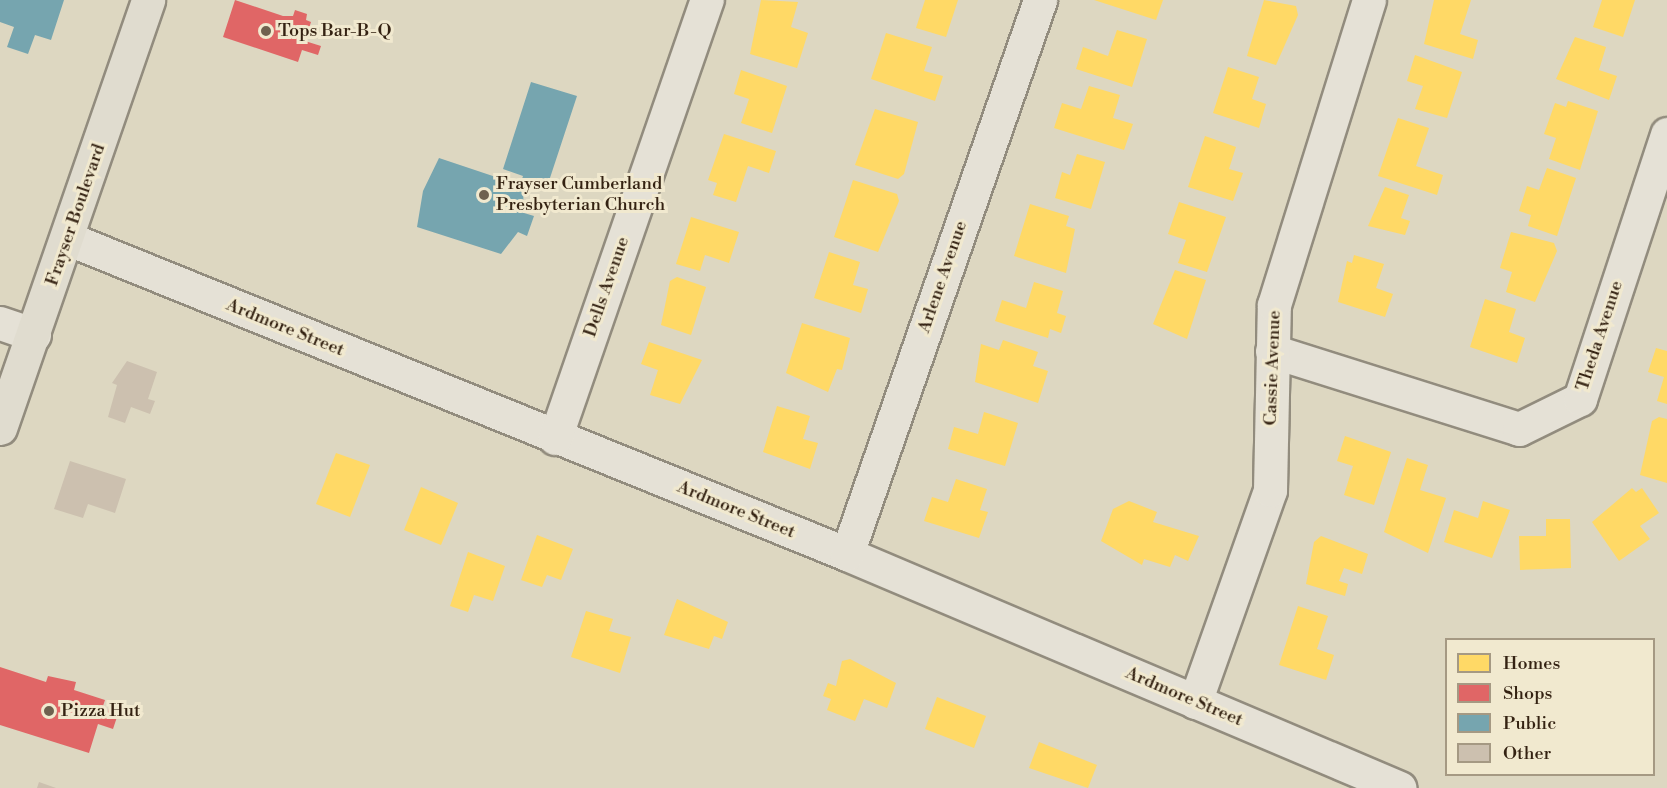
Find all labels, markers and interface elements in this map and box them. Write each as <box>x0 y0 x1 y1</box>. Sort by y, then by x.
place label: Tops Bar-B-Q <box>278 20 392 42</box>
marker: Tops Bar-B-Q <box>259 24 273 38</box>
street label: Frayser Boulevard <box>42 141 110 289</box>
place label: Frayser Cumberland Presbyterian Church <box>496 174 665 216</box>
marker: Frayser Cumberland Presbyterian Church <box>477 188 491 202</box>
street label: Arlene Avenue <box>914 218 972 336</box>
street label: Dells Avenue <box>580 234 634 340</box>
street label: Theda Avenue <box>1572 278 1628 394</box>
street label: Ardmore Street <box>223 294 347 362</box>
street label: Cassie Avenue <box>1260 310 1286 426</box>
street label: Ardmore Street <box>674 476 798 544</box>
legend <box>1445 638 1655 776</box>
text: Homes <box>1503 652 1560 675</box>
street label: Ardmore Street <box>1122 663 1246 731</box>
text: Shops <box>1503 682 1552 705</box>
place label: Pizza Hut <box>61 700 140 722</box>
marker: Pizza Hut <box>42 704 56 718</box>
text: Public <box>1503 712 1556 735</box>
text: Other <box>1503 742 1551 765</box>

